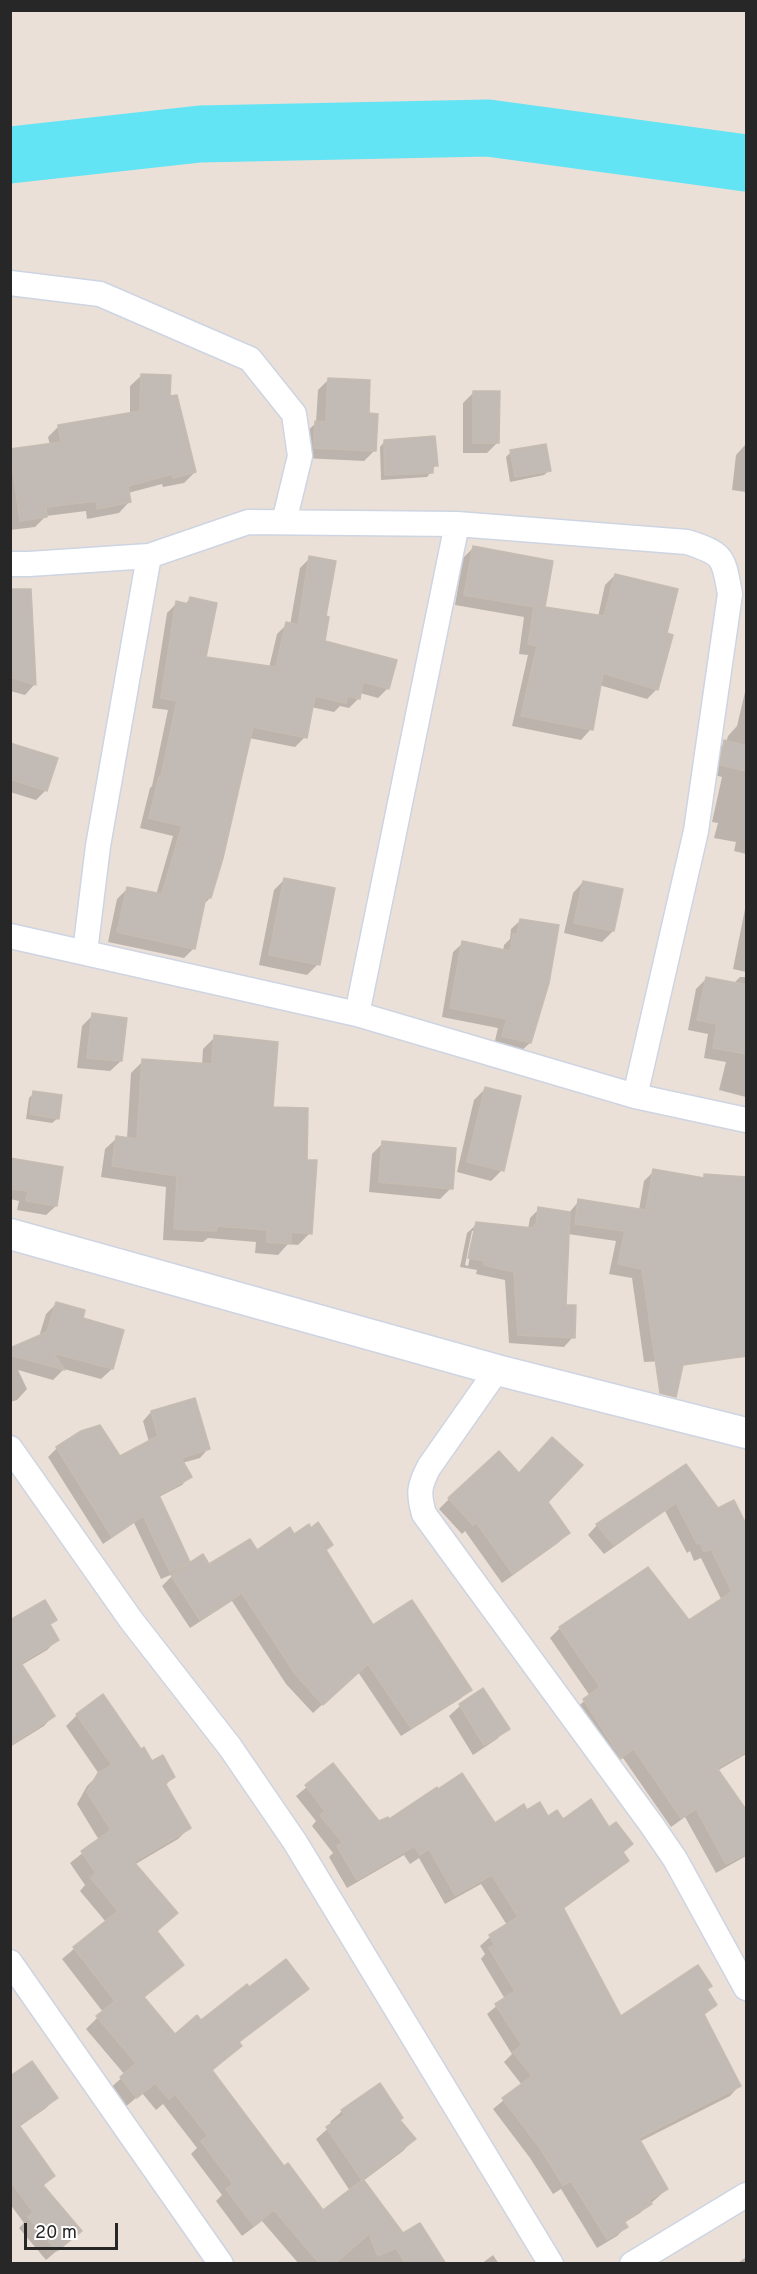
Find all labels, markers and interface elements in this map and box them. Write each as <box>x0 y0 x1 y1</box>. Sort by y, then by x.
scale bar <box>27 2211 122 2249</box>
text: 20 m <box>35 2222 77 2245</box>

